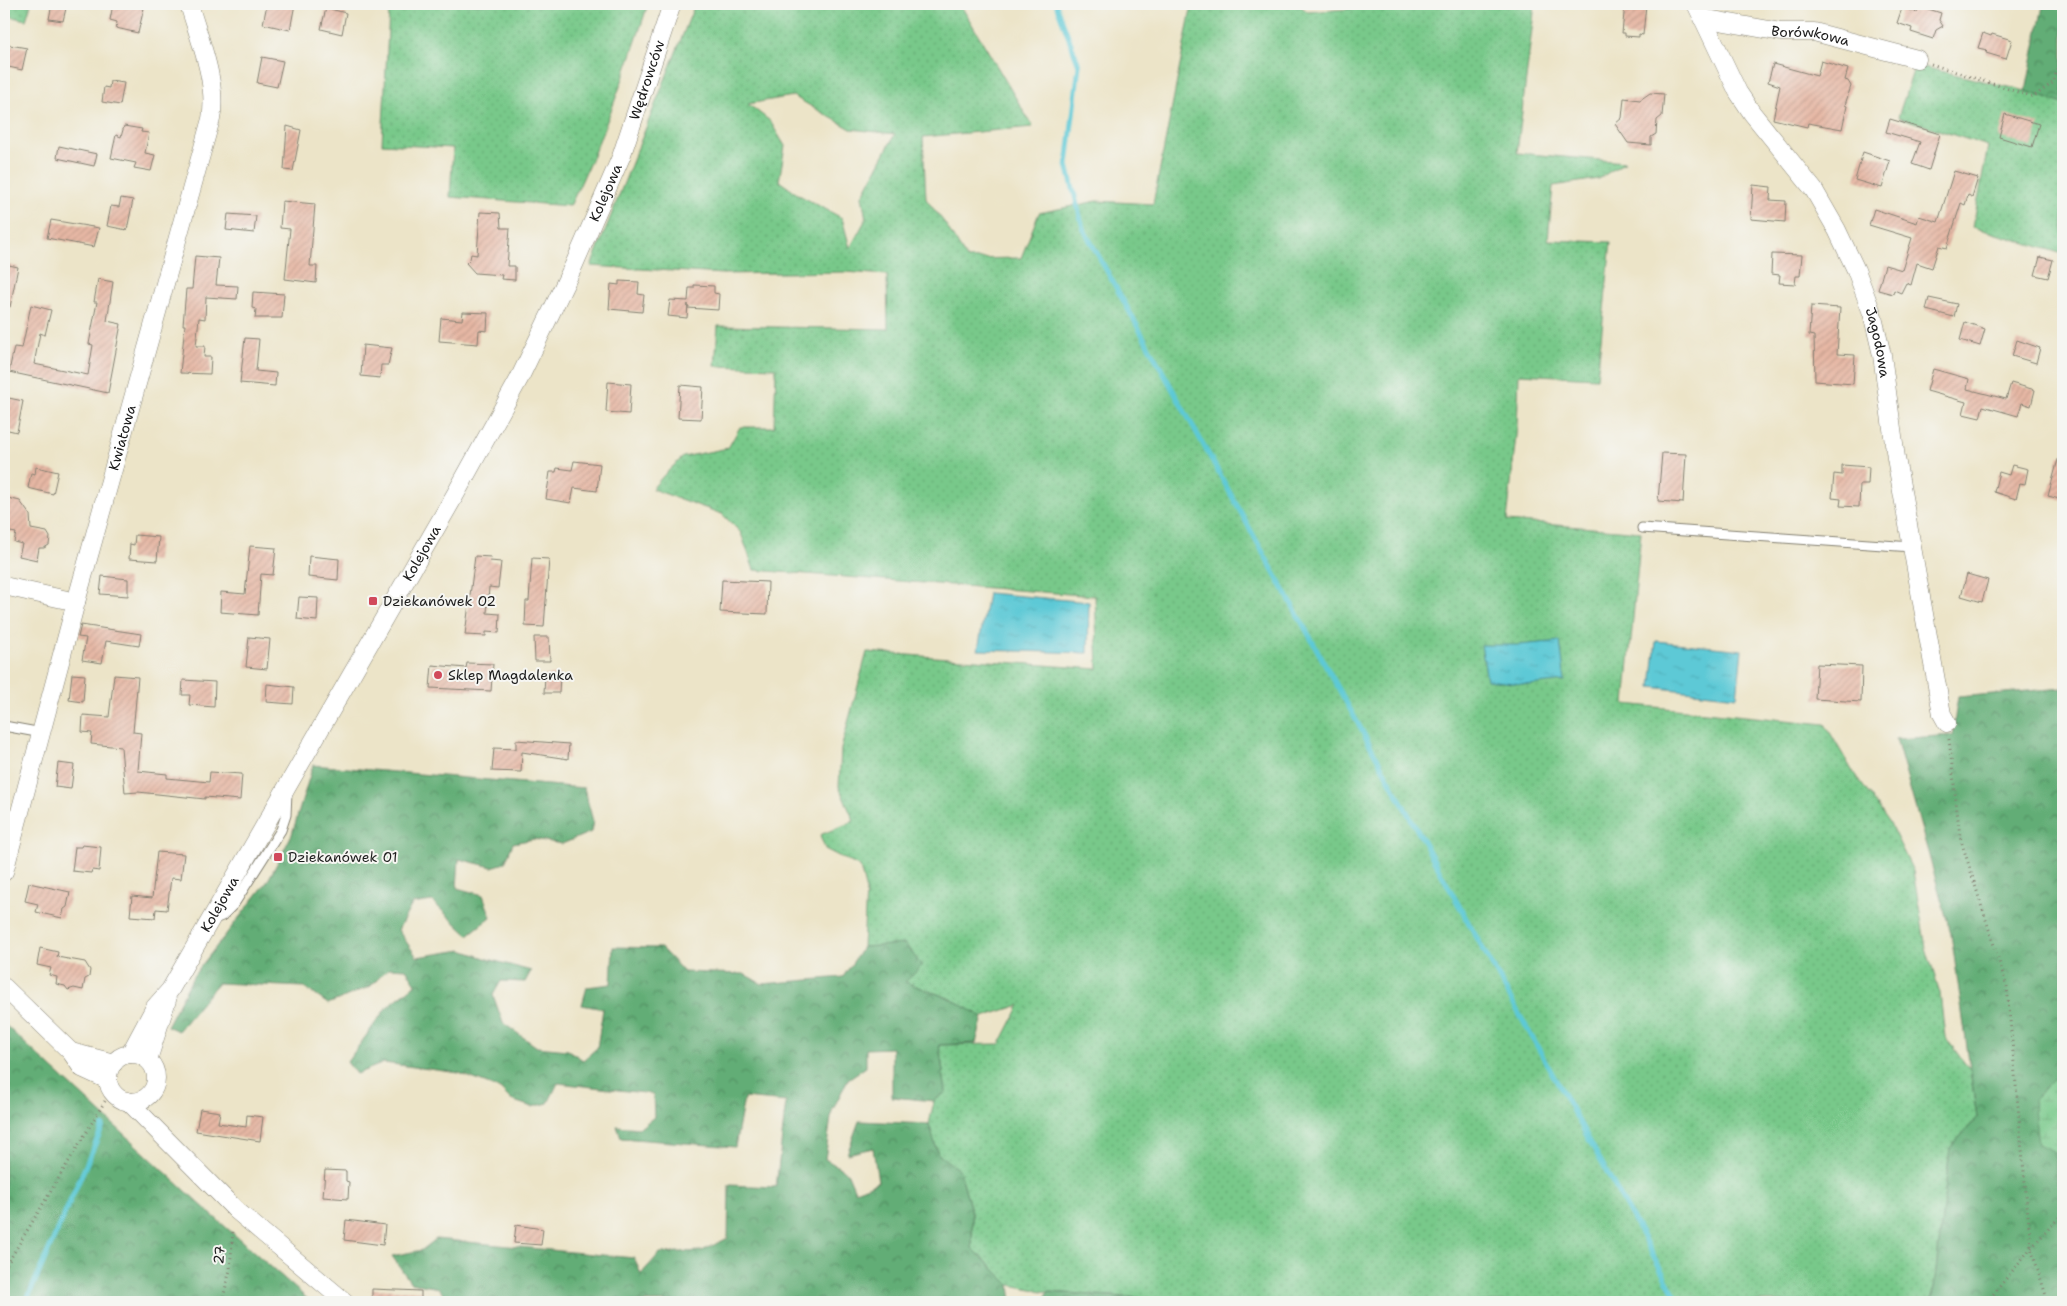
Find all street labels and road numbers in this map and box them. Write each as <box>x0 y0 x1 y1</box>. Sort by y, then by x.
street label: Borówkowa <box>1770 21 1852 50</box>
street label: Wędrowców <box>625 38 668 122</box>
street label: Kolejowa <box>585 161 626 224</box>
street label: Jagodowa <box>1862 305 1894 379</box>
street label: Kwiatowa <box>104 403 140 473</box>
street label: Kolejowa <box>398 522 445 584</box>
street label: Kolejowa <box>196 873 243 935</box>
street label: 27 <box>209 1245 229 1265</box>

